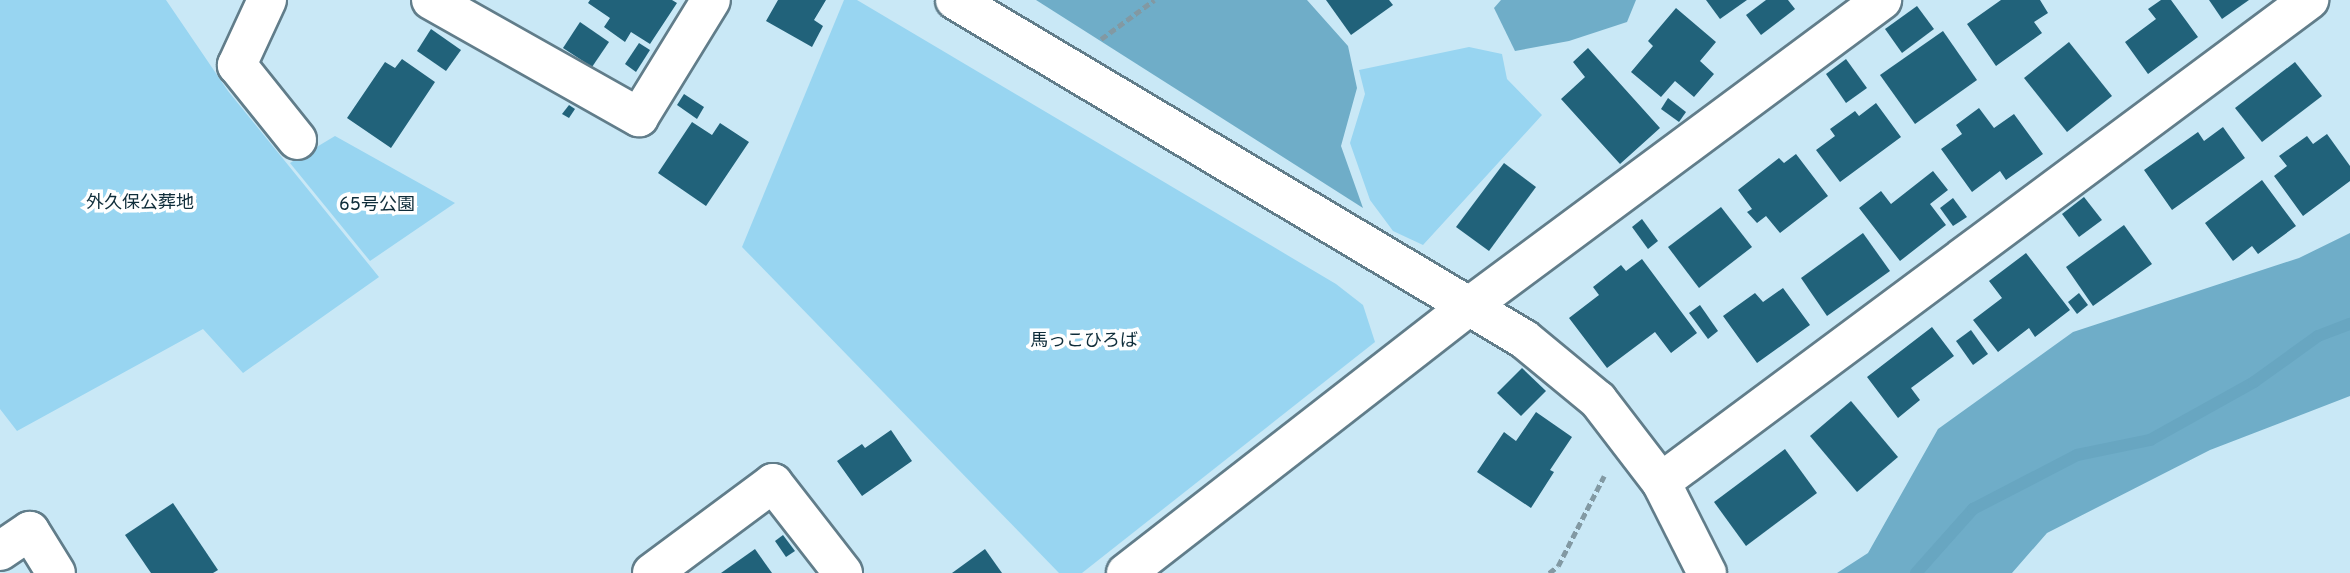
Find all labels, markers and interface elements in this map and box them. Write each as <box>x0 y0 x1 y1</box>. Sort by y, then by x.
park label: 外久保公葬地 <box>86 193 194 215</box>
park label: 65号公園 <box>339 195 415 217</box>
park label: 馬っこひろば <box>1030 331 1138 353</box>

